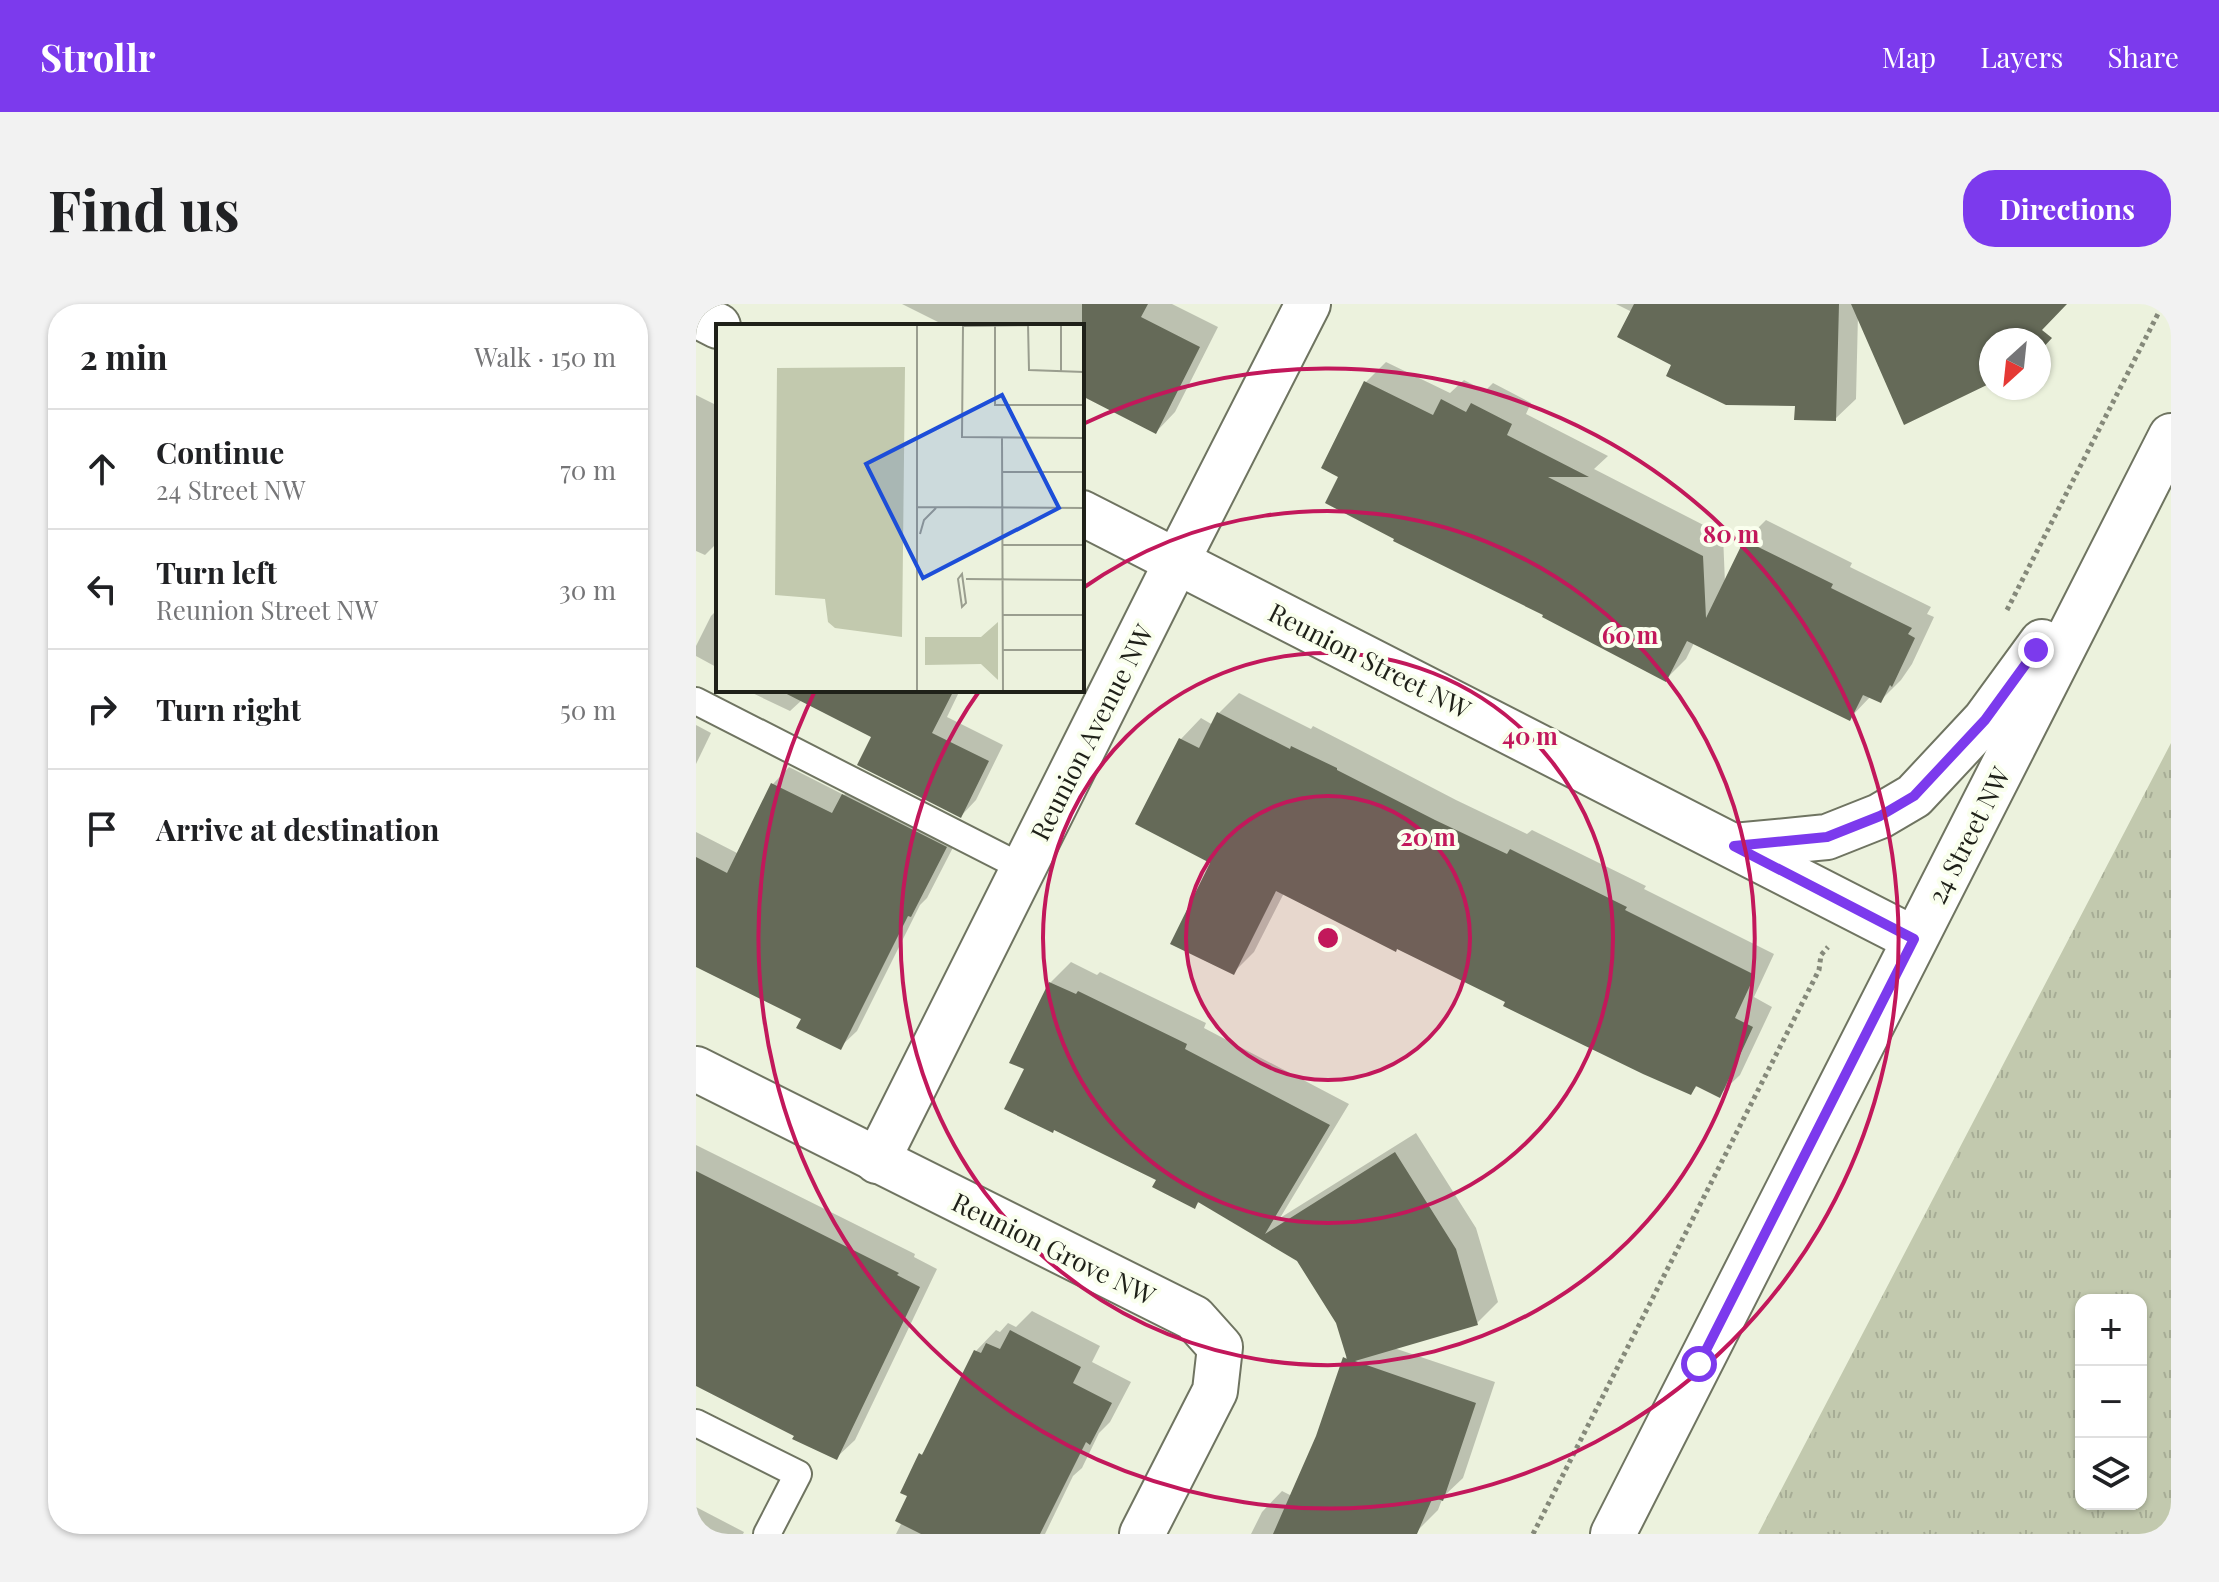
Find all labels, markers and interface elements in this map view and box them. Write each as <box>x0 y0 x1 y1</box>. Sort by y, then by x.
text: Strollr <box>40 31 155 82</box>
text: Map <box>1882 38 1936 75</box>
text: Layers <box>1980 38 2063 75</box>
text: Share <box>2107 38 2179 75</box>
button: Directions <box>1963 170 2171 247</box>
text: Find us <box>48 171 240 246</box>
inset map <box>716 324 1084 692</box>
north arrow <box>1979 328 2051 400</box>
text: 2 min <box>80 333 168 379</box>
text: Walk · 150 m <box>474 339 616 374</box>
text: Continue <box>156 432 284 472</box>
icon: ahead <box>80 447 124 491</box>
text: 70 m <box>560 452 616 487</box>
text: 24 Street NW <box>156 472 306 507</box>
text: 80 m <box>1703 517 1759 549</box>
text: Turn left <box>156 552 277 592</box>
icon: left <box>80 567 124 611</box>
text: 30 m <box>559 572 616 607</box>
text: Reunion Street NW <box>156 592 378 627</box>
street label: Reunion Street NW <box>1263 594 1477 726</box>
street label: Reunion Avenue NW <box>1021 618 1161 846</box>
text: 60 m <box>1602 618 1658 650</box>
route end <box>2018 632 2054 668</box>
icon: right <box>80 687 124 731</box>
text: Turn right <box>156 689 301 729</box>
text: 50 m <box>560 692 616 727</box>
text: 40 m <box>1502 719 1558 751</box>
street label: 24 Street NW <box>1918 760 2018 910</box>
icon: arrive <box>80 807 124 851</box>
text: Arrive at destination <box>156 809 439 849</box>
text: 20 m <box>1400 820 1456 852</box>
centre of rings <box>1314 924 1342 952</box>
street label: Reunion Grove NW <box>947 1184 1162 1313</box>
map controls <box>2075 1294 2147 1510</box>
button: + <box>2075 1294 2147 1366</box>
route start <box>1681 1346 1717 1382</box>
button: − <box>2075 1366 2147 1438</box>
button: layers <box>2075 1438 2147 1510</box>

